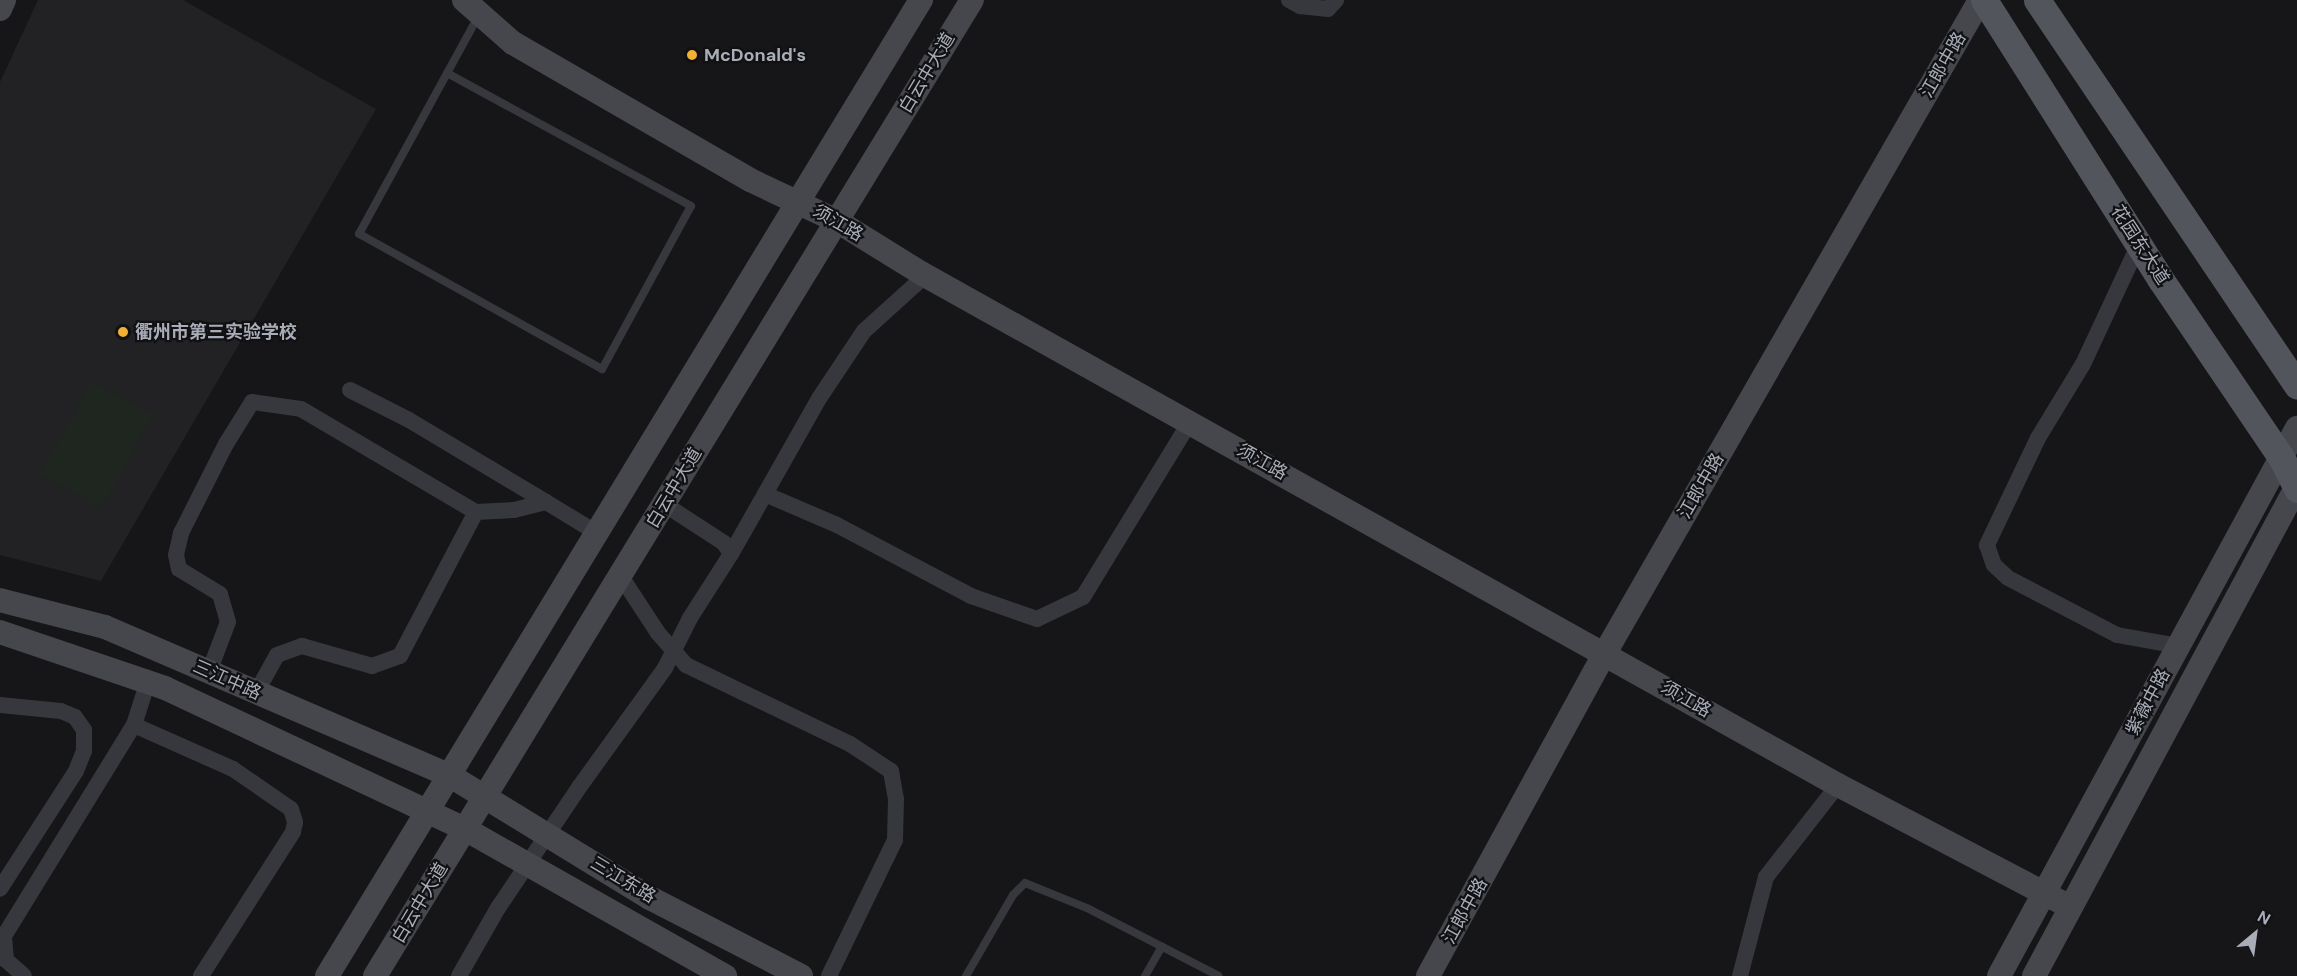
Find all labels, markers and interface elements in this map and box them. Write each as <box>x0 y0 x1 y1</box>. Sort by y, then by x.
street label: 江郎中路 <box>1916 28 1970 102</box>
street label: 白云中大道 <box>895 29 959 117</box>
place label: McDonald's <box>704 44 806 66</box>
marker: McDonald's <box>685 48 699 62</box>
street label: 须江路 <box>809 200 867 246</box>
street label: 花园东大道 <box>2106 201 2174 289</box>
place label: 衢州市第三实验学校 <box>135 321 297 343</box>
marker: 衢州市第三实验学校 <box>116 325 130 339</box>
street label: 须江路 <box>1233 439 1291 485</box>
street label: 白云中大道 <box>642 444 706 532</box>
street label: 江郎中路 <box>1674 449 1728 523</box>
street label: 三江中路 <box>190 655 264 705</box>
street label: 紫薇中路 <box>2122 665 2174 739</box>
street label: 须江路 <box>1657 676 1715 722</box>
street label: 三江东路 <box>587 852 659 908</box>
street label: 白云中大道 <box>388 859 452 947</box>
street label: 江郎中路 <box>1438 874 1492 948</box>
north arrow <box>2225 904 2285 964</box>
text: N <box>2254 906 2274 930</box>

